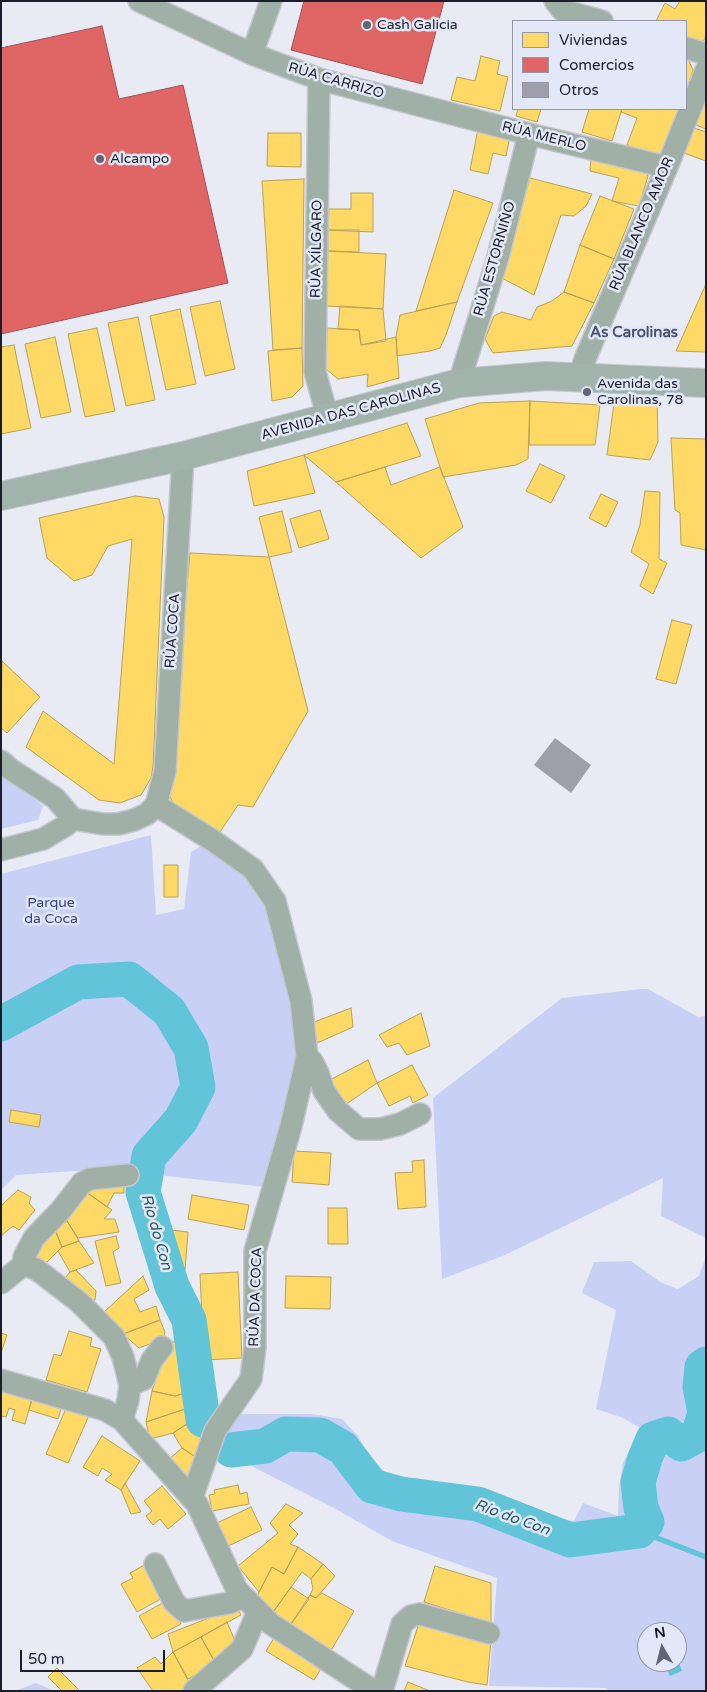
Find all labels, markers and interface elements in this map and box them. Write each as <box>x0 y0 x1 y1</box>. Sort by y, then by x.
place label: Cash Galicia <box>377 17 458 33</box>
marker: Cash Galicia <box>361 19 373 31</box>
legend <box>512 20 687 110</box>
text: Viviendas <box>559 31 627 49</box>
text: Comercios <box>559 56 634 74</box>
street label: RÚA CARRIZO <box>286 59 386 103</box>
text: Otros <box>559 81 599 99</box>
street label: RÚA MERLO <box>500 118 588 156</box>
place label: Alcampo <box>110 151 169 167</box>
marker: Alcampo <box>94 153 106 165</box>
street label: RÚA BLANCO AMOR <box>606 155 678 293</box>
street label: RÚA XÍLGARO <box>308 200 326 298</box>
street label: RÚA ESTORNIÑO <box>471 200 519 318</box>
district label: As Carolinas <box>590 324 678 342</box>
place label: Avenida das Carolinas, 78 <box>597 376 683 408</box>
street label: AVENIDA DAS CAROLINAS <box>259 380 443 444</box>
marker: Avenida das Carolinas, 78 <box>581 386 593 398</box>
street label: RÚA COCA <box>162 593 184 669</box>
park label: Parque da Coca <box>24 895 78 928</box>
water label: Río do Con <box>137 1192 175 1272</box>
street label: RÚA DA COCA <box>246 1247 266 1347</box>
water label: Río do Con <box>472 1496 552 1540</box>
north arrow <box>637 1622 687 1672</box>
text: N <box>653 1623 667 1642</box>
scale bar <box>22 1640 168 1672</box>
text: 50 m <box>28 1650 65 1668</box>

